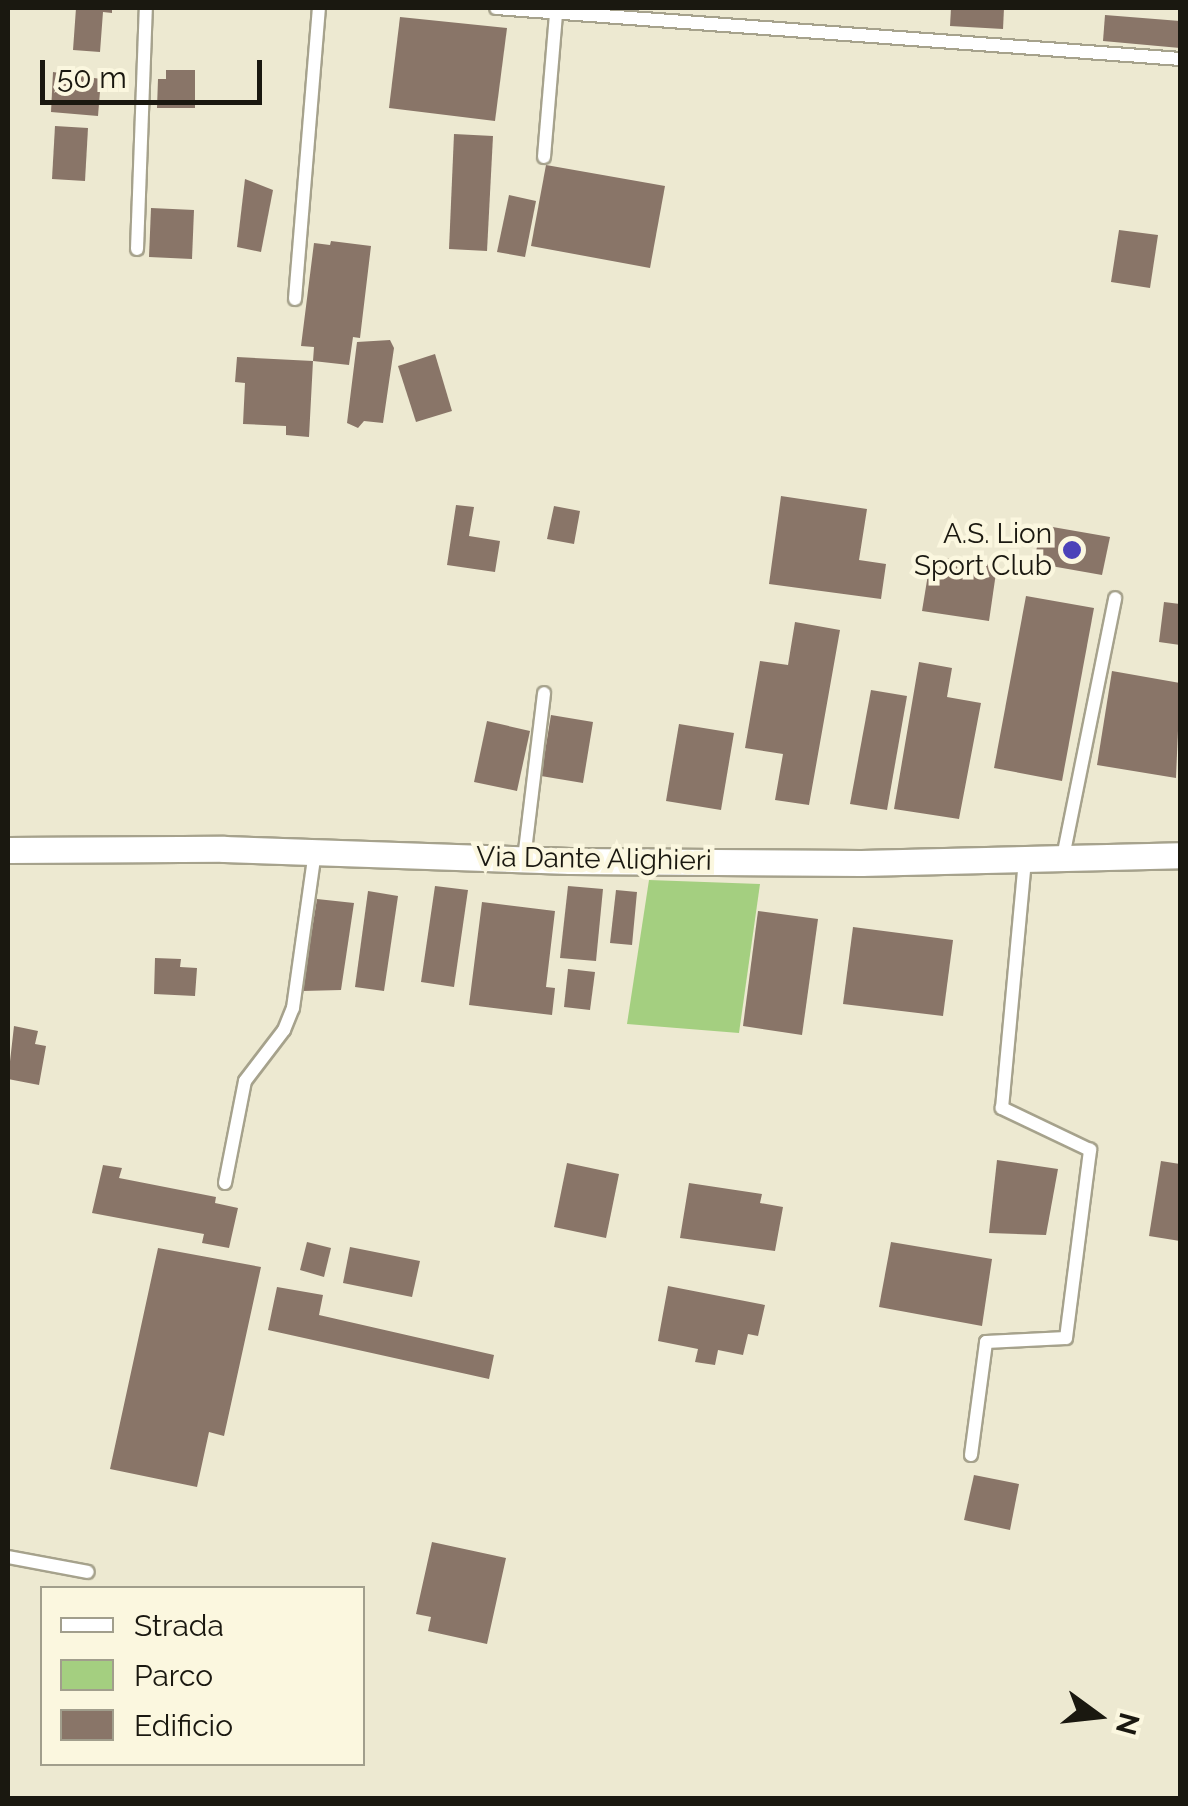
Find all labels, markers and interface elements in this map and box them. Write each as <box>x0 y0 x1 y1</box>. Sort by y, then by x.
scale bar <box>45 40 268 102</box>
text: 50 m <box>57 60 127 95</box>
place label: A.S. Lion Sport Club <box>914 517 1052 583</box>
marker: A.S. Lion Sport Club <box>1061 539 1083 561</box>
street label: Via Dante Alighieri <box>476 840 712 878</box>
legend <box>40 1586 365 1766</box>
text: Strada <box>134 1608 224 1643</box>
text: Parco <box>134 1658 213 1693</box>
north arrow <box>1048 1666 1148 1766</box>
text: Edificio <box>134 1708 233 1743</box>
text: N <box>1109 1709 1146 1738</box>

